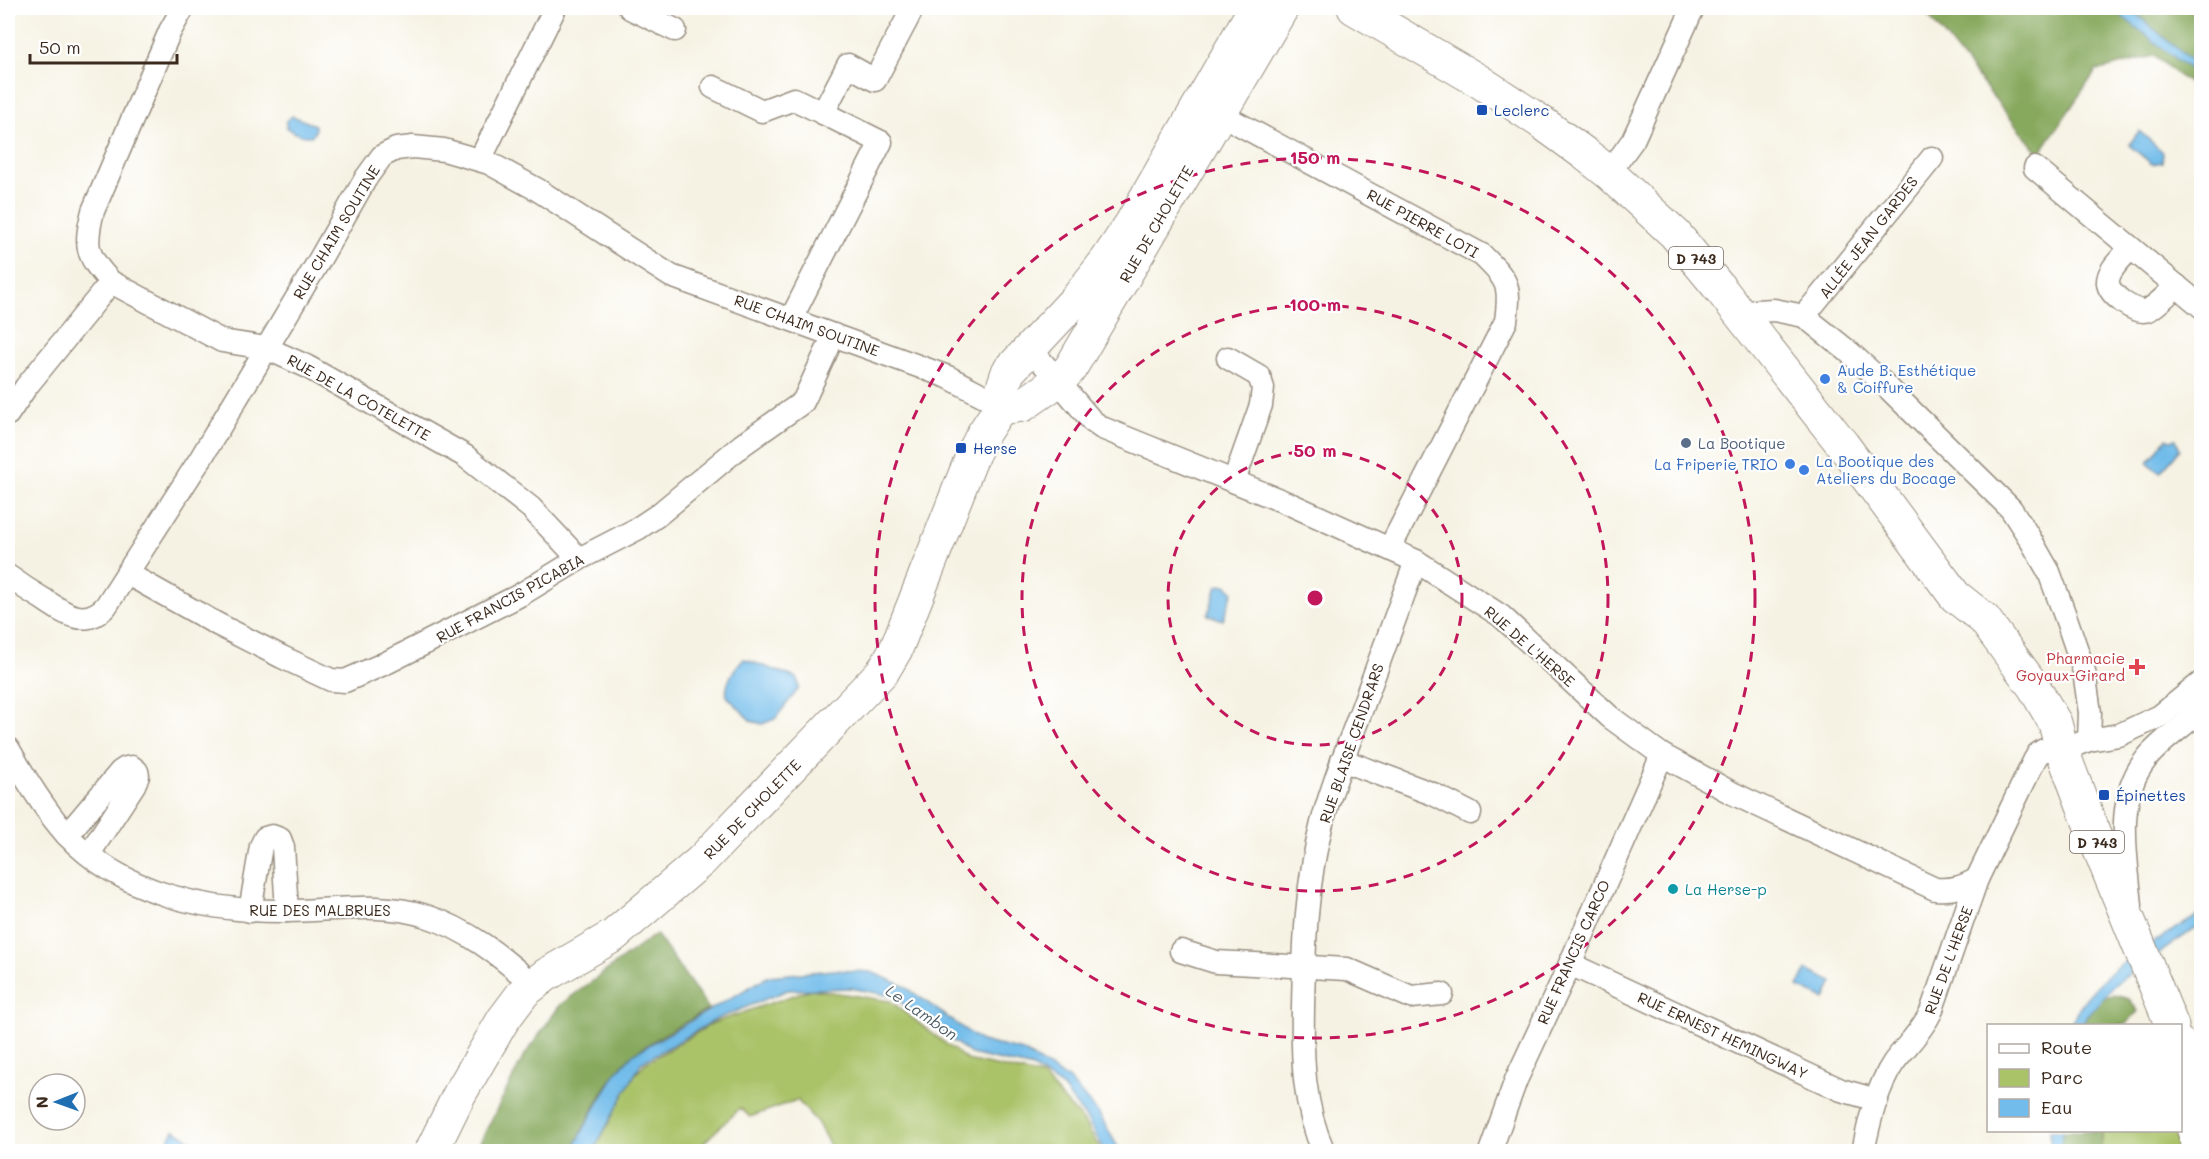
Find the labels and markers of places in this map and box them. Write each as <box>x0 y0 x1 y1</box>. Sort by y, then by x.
place label: Leclerc <box>1494 100 1550 120</box>
marker: Leclerc <box>1475 103 1489 117</box>
place label: Aude B. Esthétique & Coiffure <box>1837 360 1976 397</box>
marker: Aude B. Esthétique & Coiffure <box>1818 372 1832 386</box>
place label: La Bootique <box>1698 433 1785 453</box>
marker: La Bootique <box>1679 436 1693 450</box>
place label: Herse <box>973 438 1017 458</box>
marker: Herse <box>954 441 968 455</box>
place label: La Bootique des Ateliers du Bocage <box>1816 451 1956 488</box>
place label: La Friperie TRIO <box>1654 454 1778 474</box>
marker: La Friperie TRIO <box>1783 457 1797 471</box>
marker: La Bootique des Ateliers du Bocage <box>1797 463 1811 477</box>
centre of rings <box>1305 588 1325 608</box>
place label: Pharmacie Goyaux-Girard <box>2016 648 2125 685</box>
marker: Pharmacie Goyaux-Girard <box>2130 660 2144 674</box>
place label: Épinettes <box>2116 785 2186 805</box>
marker: Épinettes <box>2097 788 2111 802</box>
place label: La Herse-p <box>1685 879 1767 899</box>
marker: La Herse-p <box>1666 882 1680 896</box>

